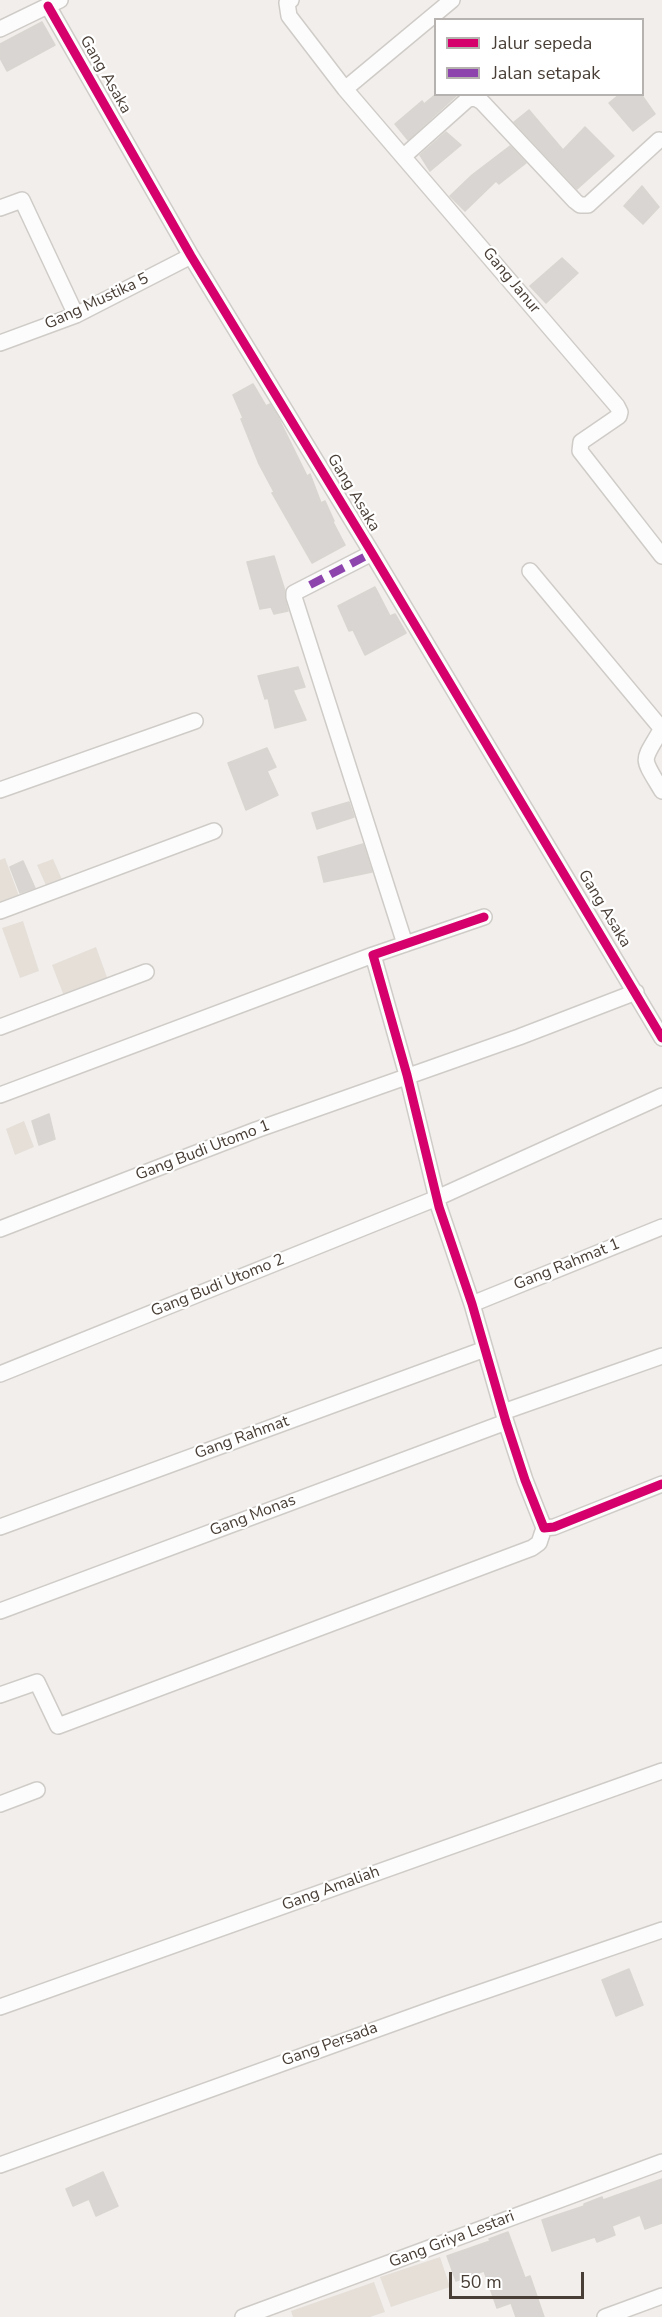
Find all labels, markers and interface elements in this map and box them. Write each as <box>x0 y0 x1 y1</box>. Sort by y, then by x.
legend <box>434 18 644 96</box>
text: Jalur sepeda <box>492 31 592 55</box>
street label: Gang Asaka <box>75 33 135 117</box>
text: Jalan setapak <box>492 61 600 85</box>
street label: Gang Janur <box>478 244 544 318</box>
street label: Gang Mustika 5 <box>42 270 152 334</box>
street label: Gang Asaka <box>322 451 384 535</box>
street label: Gang Asaka <box>573 867 635 951</box>
street label: Gang Budi Utomo 1 <box>133 1117 273 1185</box>
street label: Gang Rahmat 1 <box>511 1235 623 1295</box>
street label: Gang Budi Utomo 2 <box>149 1251 287 1321</box>
street label: Gang Rahmat <box>192 1412 292 1464</box>
street label: Gang Monas <box>207 1491 299 1541</box>
street label: Gang Amaliah <box>280 1862 382 1916</box>
street label: Gang Persada <box>279 2019 381 2071</box>
street label: Gang Griya Lestari <box>387 2207 517 2273</box>
scale bar <box>452 2260 587 2298</box>
text: 50 m <box>460 2270 502 2294</box>

